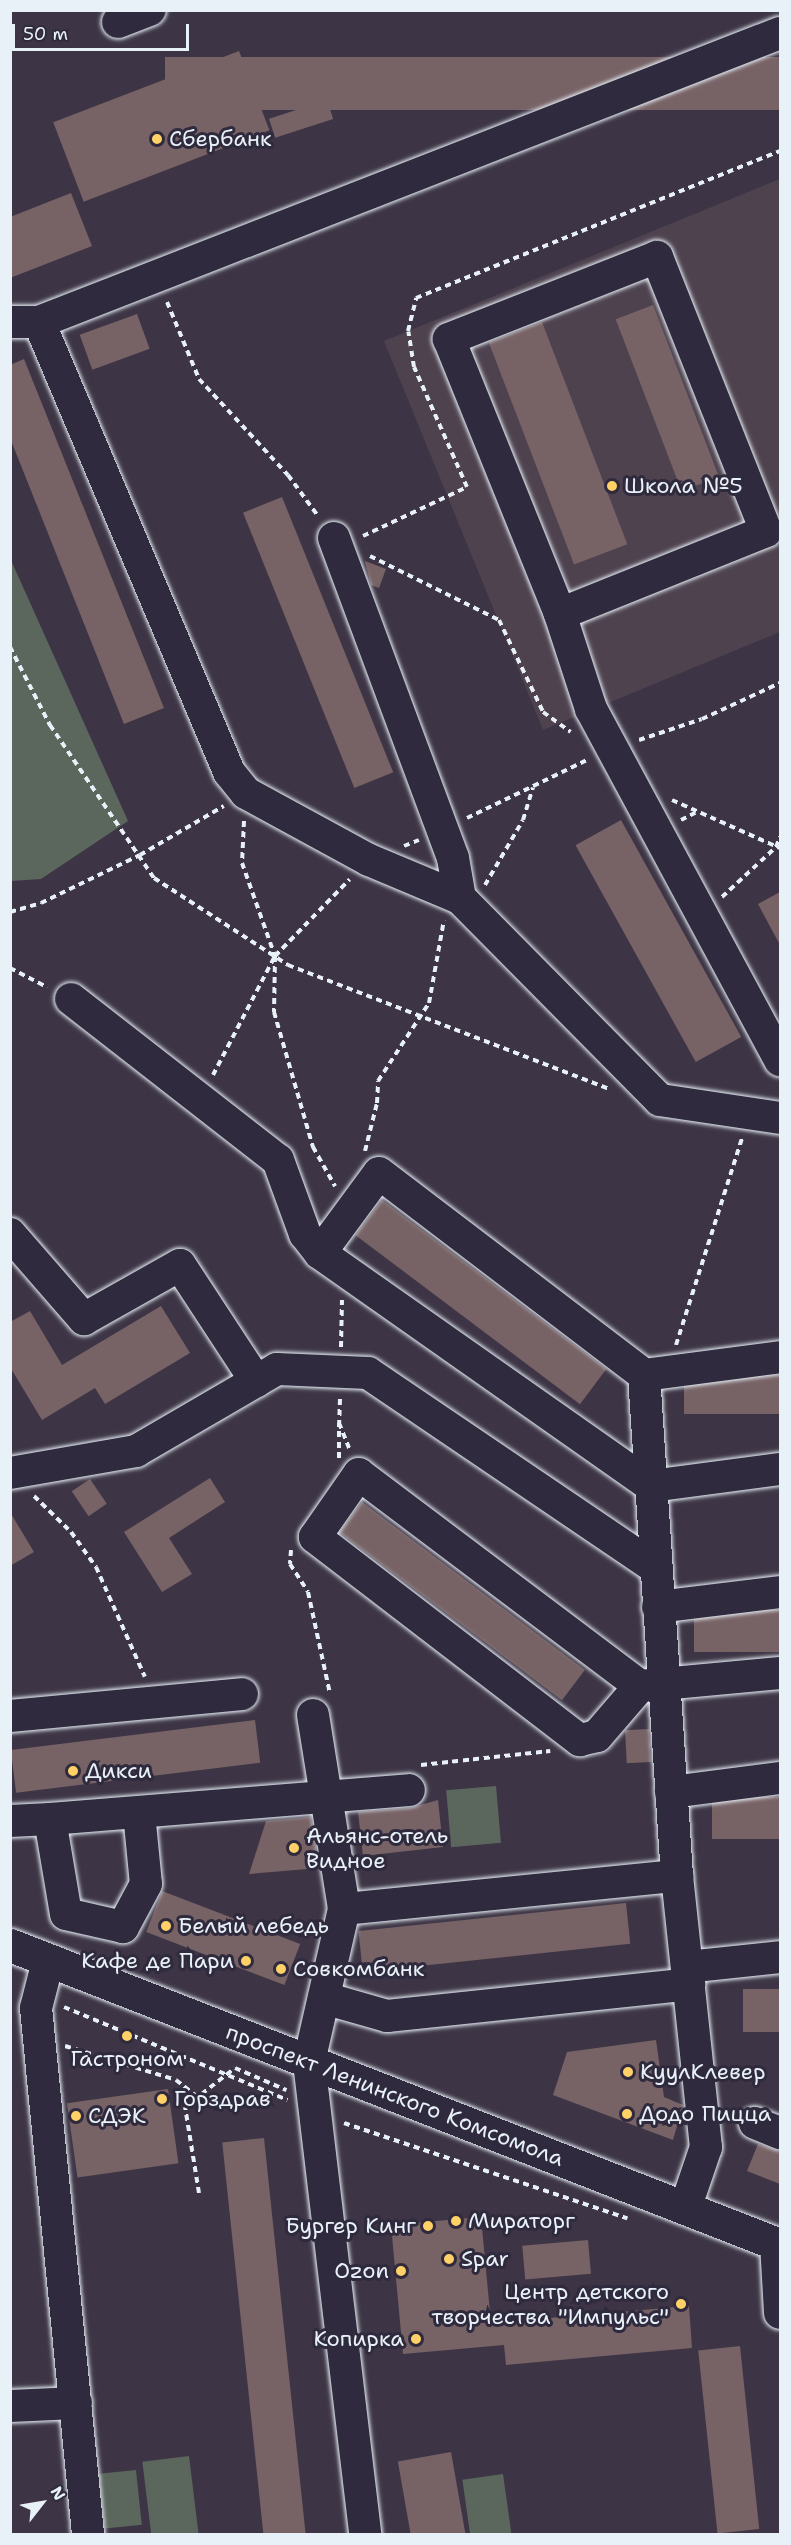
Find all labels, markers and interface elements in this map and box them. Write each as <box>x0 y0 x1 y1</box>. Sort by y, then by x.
scale bar <box>15 12 192 50</box>
text: 50 m <box>23 22 68 46</box>
place label: Сбербанк <box>169 126 272 152</box>
marker: Сбербанк <box>150 132 164 146</box>
place label: Школа №5 <box>624 473 743 499</box>
marker: Школа №5 <box>605 479 619 493</box>
place label: Дикси <box>85 1758 152 1784</box>
marker: Дикси <box>66 1764 80 1778</box>
place label: Альянс-отель Видное <box>306 1822 448 1874</box>
marker: Альянс-отель Видное <box>287 1841 301 1855</box>
place label: Белый лебедь <box>178 1913 329 1939</box>
marker: Белый лебедь <box>159 1919 173 1933</box>
place label: Кафе де Пари <box>81 1948 234 1974</box>
marker: Кафе де Пари <box>239 1954 253 1968</box>
place label: Совкомбанк <box>293 1956 424 1982</box>
marker: Совкомбанк <box>274 1962 288 1976</box>
street label: проспект Ленинского Комсомола <box>222 2018 568 2172</box>
marker: Гастроном <box>120 2029 134 2043</box>
place label: Гастроном <box>71 2046 183 2072</box>
place label: КуулКлевер <box>640 2059 766 2085</box>
marker: КуулКлевер <box>621 2065 635 2079</box>
place label: Горздрав <box>174 2086 270 2112</box>
marker: Горздрав <box>155 2092 169 2106</box>
place label: Додо Пицца <box>639 2101 772 2127</box>
place label: СДЭК <box>88 2103 146 2129</box>
marker: Додо Пицца <box>620 2107 634 2121</box>
marker: СДЭК <box>69 2109 83 2123</box>
place label: Мираторг <box>468 2208 575 2234</box>
place label: Бургер Кинг <box>285 2213 416 2239</box>
marker: Мираторг <box>449 2214 463 2228</box>
marker: Бургер Кинг <box>421 2219 435 2233</box>
place label: Spar <box>461 2246 509 2272</box>
marker: Spar <box>442 2252 456 2266</box>
place label: Ozon <box>334 2258 389 2284</box>
marker: Ozon <box>394 2264 408 2278</box>
place label: Центр детского творчества "Импульс" <box>431 2278 669 2330</box>
marker: Центр детского творчества "Импульс" <box>674 2297 688 2311</box>
place label: Копирка <box>313 2326 404 2352</box>
marker: Копирка <box>409 2332 423 2346</box>
north arrow <box>12 2473 72 2533</box>
text: N <box>46 2483 70 2504</box>

